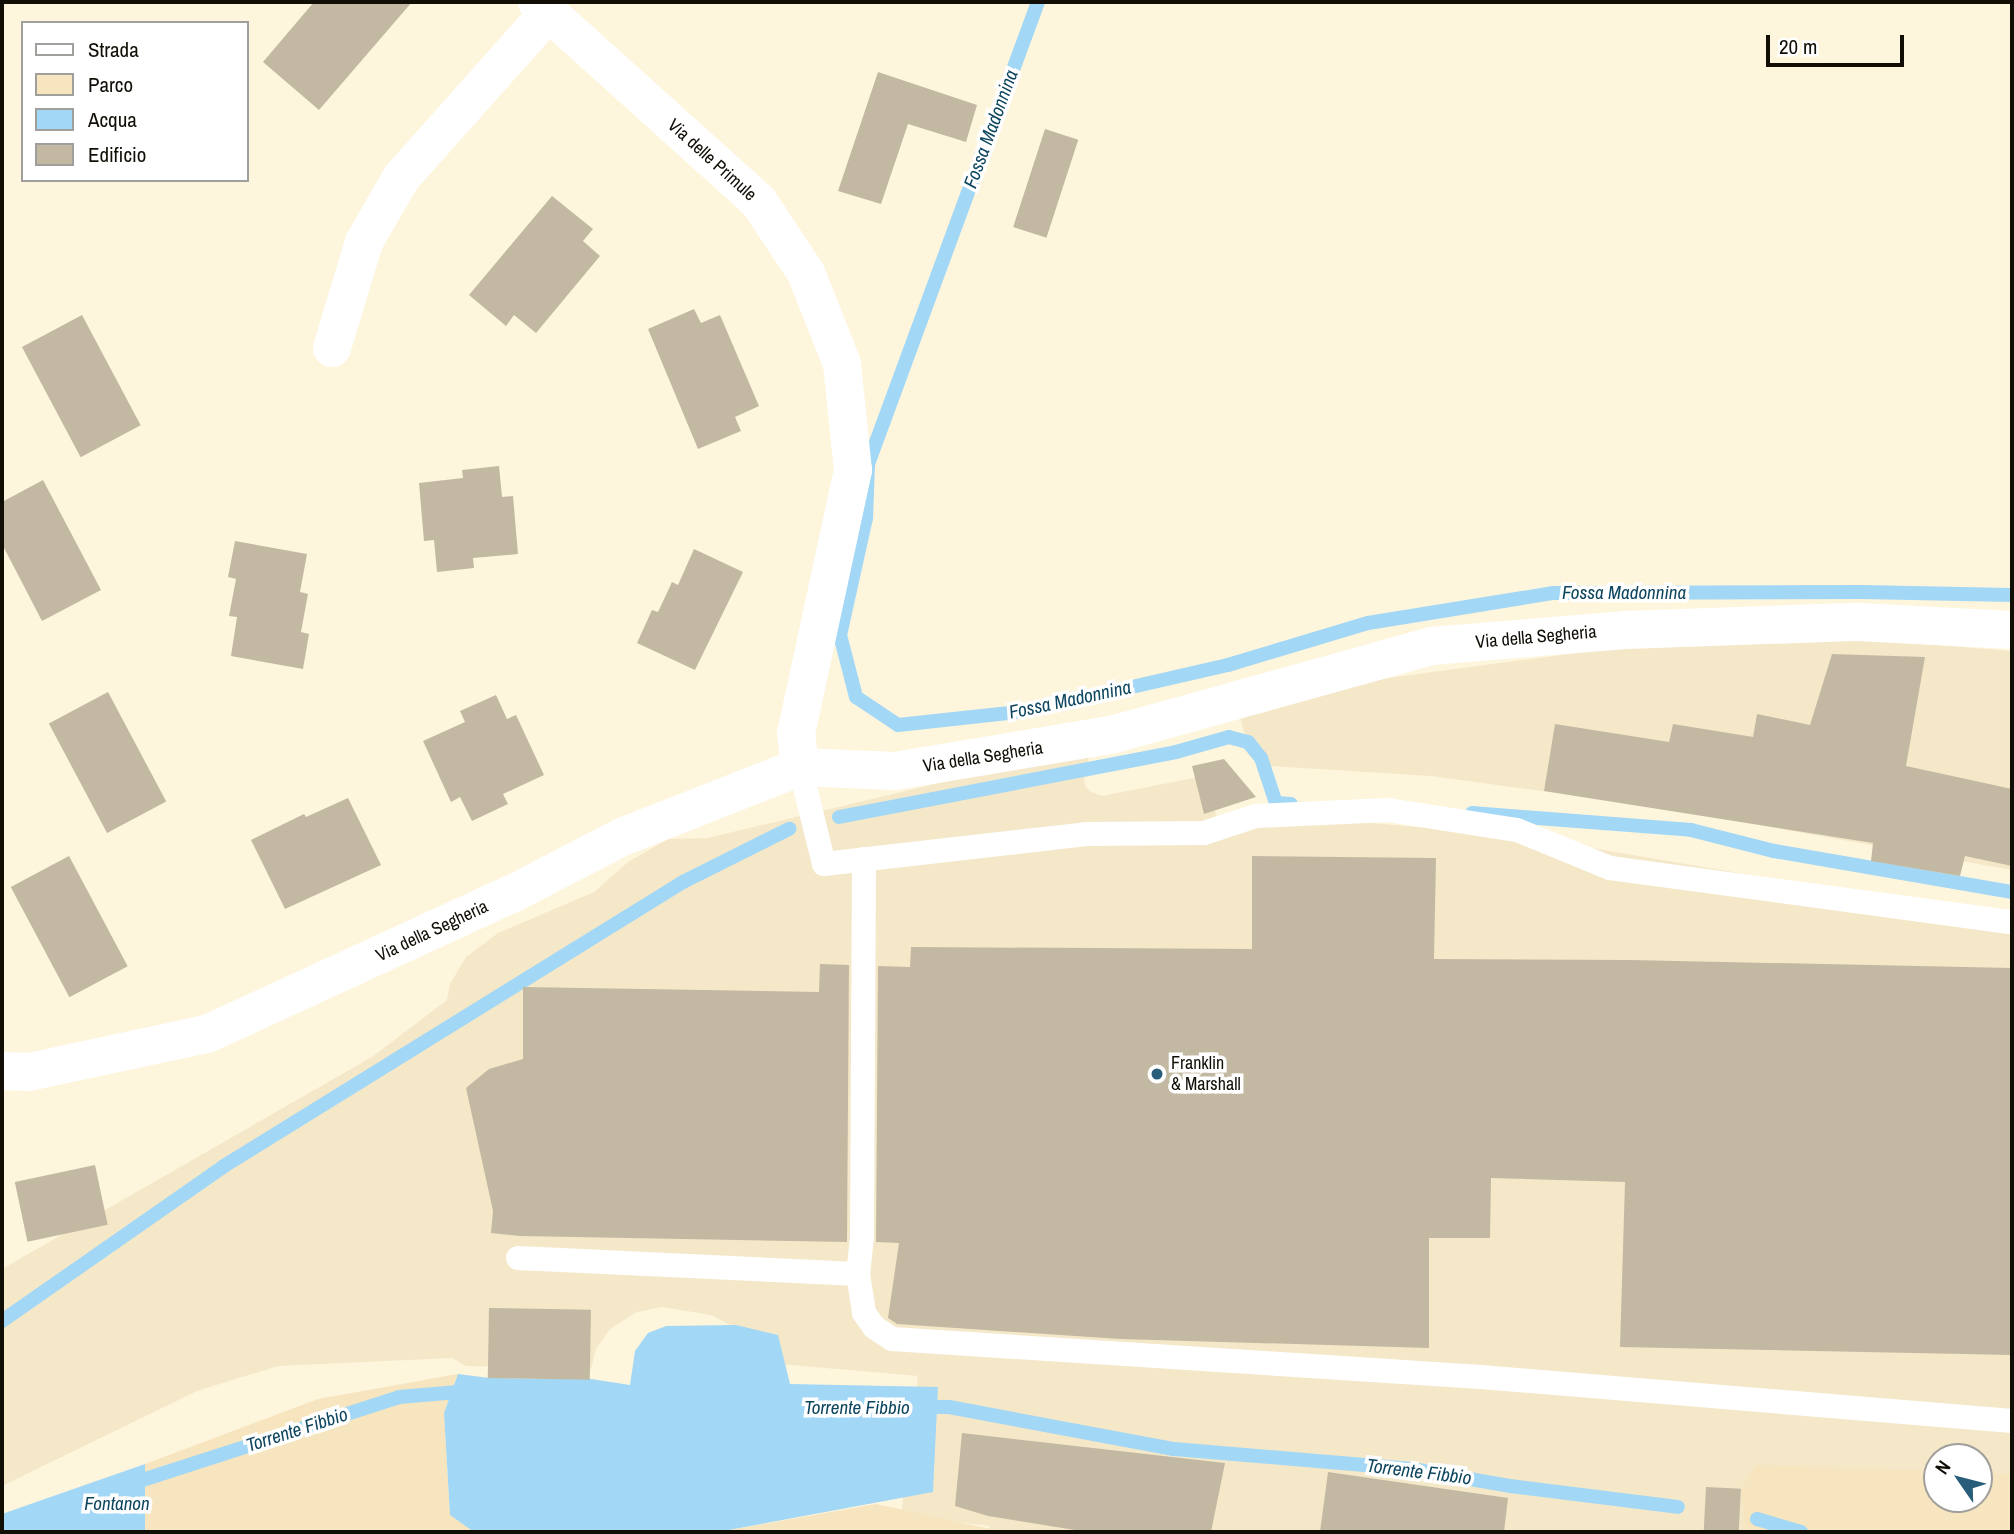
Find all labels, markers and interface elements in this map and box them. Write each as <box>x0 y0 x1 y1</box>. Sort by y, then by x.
legend <box>21 21 248 182</box>
scale bar <box>1769 21 1907 65</box>
text: 20 m <box>1779 32 1817 61</box>
text: Strada <box>88 35 139 64</box>
water label: Fossa Madonnina <box>959 67 1023 191</box>
text: Parco <box>88 70 133 99</box>
text: Acqua <box>88 105 137 134</box>
street label: Via delle Primule <box>663 114 761 206</box>
text: Edificio <box>88 140 146 169</box>
water label: Fossa Madonnina <box>1562 582 1686 604</box>
street label: Via della Segheria <box>1475 621 1597 653</box>
water label: Fossa Madonnina <box>1007 676 1133 724</box>
street label: Via della Segheria <box>921 737 1045 777</box>
street label: Via della Segheria <box>373 896 491 966</box>
place label: Franklin & Marshall <box>1171 1053 1241 1096</box>
marker: Franklin & Marshall <box>1149 1066 1165 1082</box>
water label: Torrente Fibbio <box>804 1397 910 1419</box>
water label: Torrente Fibbio <box>243 1403 351 1457</box>
north arrow <box>1923 1443 1993 1513</box>
water label: Torrente Fibbio <box>1365 1454 1473 1490</box>
text: N <box>1929 1455 1956 1479</box>
water label: Fontanon <box>84 1493 150 1515</box>

